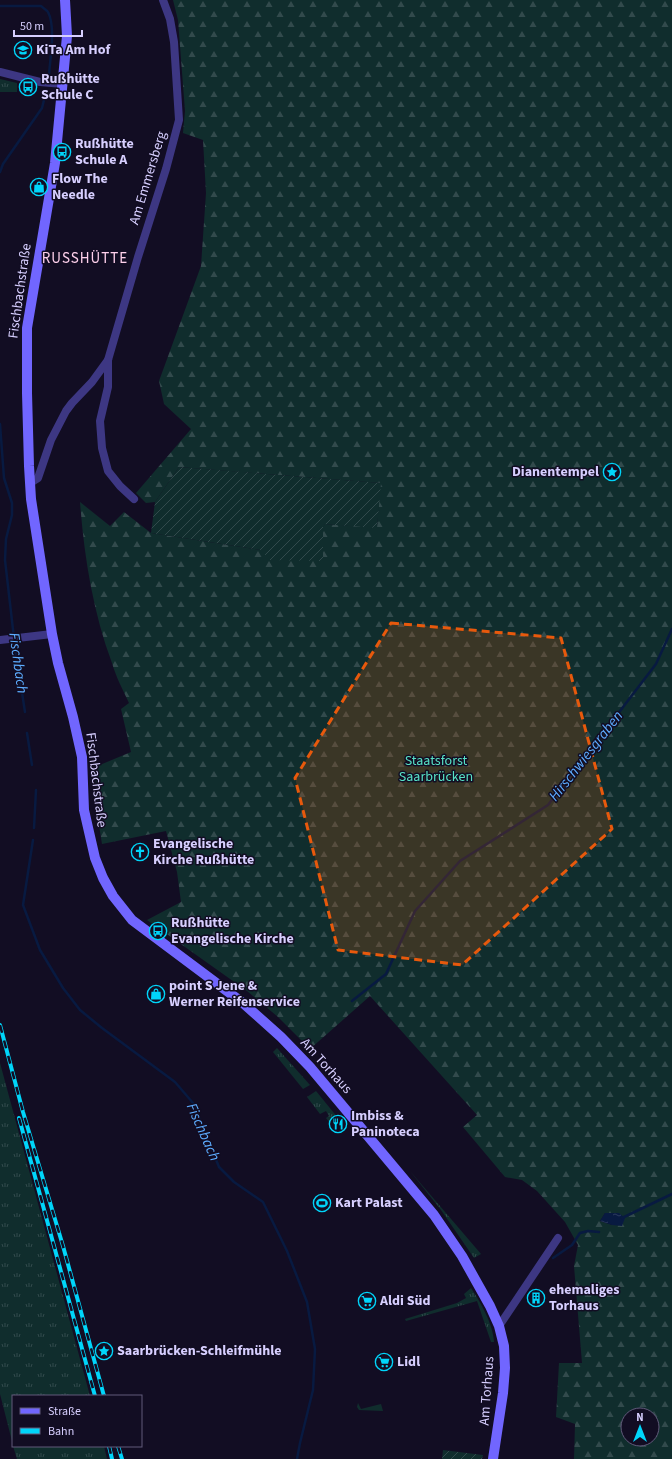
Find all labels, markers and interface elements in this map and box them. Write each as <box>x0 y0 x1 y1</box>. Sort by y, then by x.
scale bar <box>14 12 82 38</box>
text: 50 m <box>20 18 44 35</box>
school or university icon: KiTa Am Hof <box>13 40 33 60</box>
place label: KiTa Am Hof <box>36 40 111 60</box>
place label: Rußhütte Schule C <box>41 69 100 105</box>
bus stop icon: Rußhütte Schule C <box>18 77 38 97</box>
street label: Am Emmersberg <box>124 129 172 227</box>
place label: Rußhütte Schule A <box>75 134 134 170</box>
bus stop icon: Rußhütte Schule A <box>52 142 72 162</box>
place label: Flow The Needle <box>52 169 108 205</box>
shop icon: Flow The Needle <box>29 177 49 197</box>
street label: Fischbachstraße <box>3 242 37 340</box>
district label: RUSSHÜTTE <box>42 248 128 269</box>
place label: Dianentempel <box>512 462 599 482</box>
place icon: Dianentempel <box>602 462 622 482</box>
water label: Fischbach <box>3 631 33 695</box>
water label: Hirschwiesgraben <box>544 706 628 806</box>
street label: Fischbachstraße <box>80 731 112 829</box>
park label: Staatsforst Saarbrücken <box>399 751 473 787</box>
place label: Evangelische Kirche Rußhütte <box>153 834 254 870</box>
church icon: Evangelische Kirche Rußhütte <box>130 842 150 862</box>
place label: Rußhütte Evangelische Kirche <box>171 913 294 949</box>
bus stop icon: Rußhütte Evangelische Kirche <box>148 921 168 941</box>
place label: point S Jene & Werner Reifenservice <box>169 976 300 1012</box>
shop icon: point S Jene & Werner Reifenservice <box>146 984 166 1004</box>
street label: Am Torhaus <box>295 1034 357 1098</box>
water label: Fischbach <box>181 1100 225 1164</box>
place label: Imbiss & Paninoteca <box>351 1106 420 1142</box>
restaurant icon: Imbiss & Paninoteca <box>328 1114 348 1134</box>
sports icon: Kart Palast <box>312 1193 332 1213</box>
place label: Kart Palast <box>335 1193 403 1213</box>
place label: ehemaliges Torhaus <box>549 1280 619 1316</box>
building icon: ehemaliges Torhaus <box>526 1288 546 1308</box>
supermarket icon: Aldi Süd <box>357 1291 377 1311</box>
place label: Aldi Süd <box>379 1291 430 1311</box>
place icon: Saarbrücken-Schleifmühle <box>94 1341 114 1361</box>
place label: Saarbrücken-Schleifmühle <box>117 1341 281 1361</box>
supermarket icon: Lidl <box>374 1352 394 1372</box>
place label: Lidl <box>397 1352 420 1372</box>
street label: Am Torhaus <box>475 1356 499 1426</box>
legend <box>12 1395 142 1447</box>
text: Straße <box>48 1403 81 1420</box>
north arrow <box>620 1407 660 1447</box>
text: N <box>636 1410 644 1425</box>
text: Bahn <box>48 1423 74 1440</box>

